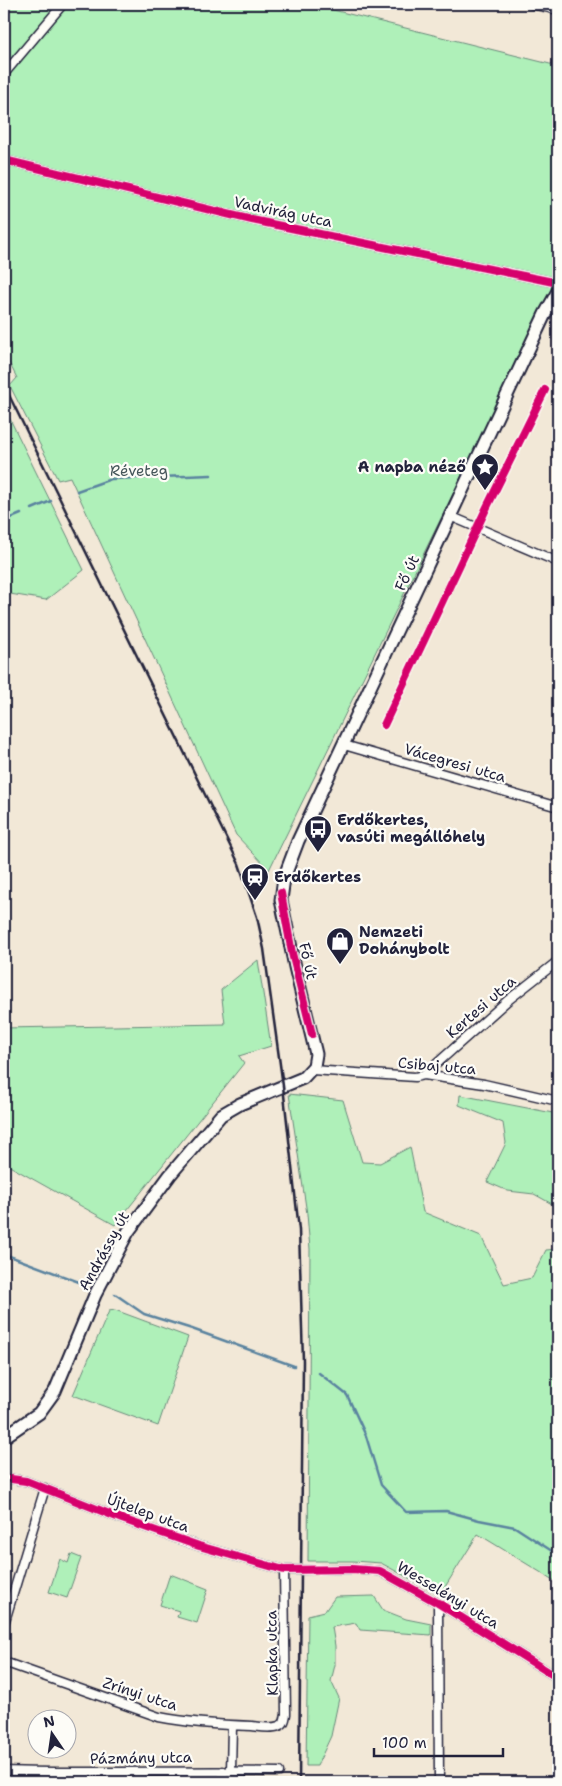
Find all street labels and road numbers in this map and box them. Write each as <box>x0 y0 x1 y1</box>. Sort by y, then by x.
street label: Vadvirág utca <box>232 192 335 232</box>
street label: Fő út <box>390 552 424 594</box>
street label: Vácegresi utca <box>402 739 509 787</box>
street label: Fő út <box>294 941 322 981</box>
street label: Kertesi utca <box>442 971 521 1043</box>
street label: Csibaj utca <box>397 1053 478 1079</box>
street label: Andrássy út <box>74 1208 134 1294</box>
street label: Újtelep utca <box>104 1488 193 1537</box>
street label: Wesselényi utca <box>393 1557 503 1634</box>
street label: Klapka utca <box>261 1609 283 1696</box>
street label: Zrínyi utca <box>100 1673 181 1716</box>
street label: Pázmány utca <box>90 1747 193 1769</box>

